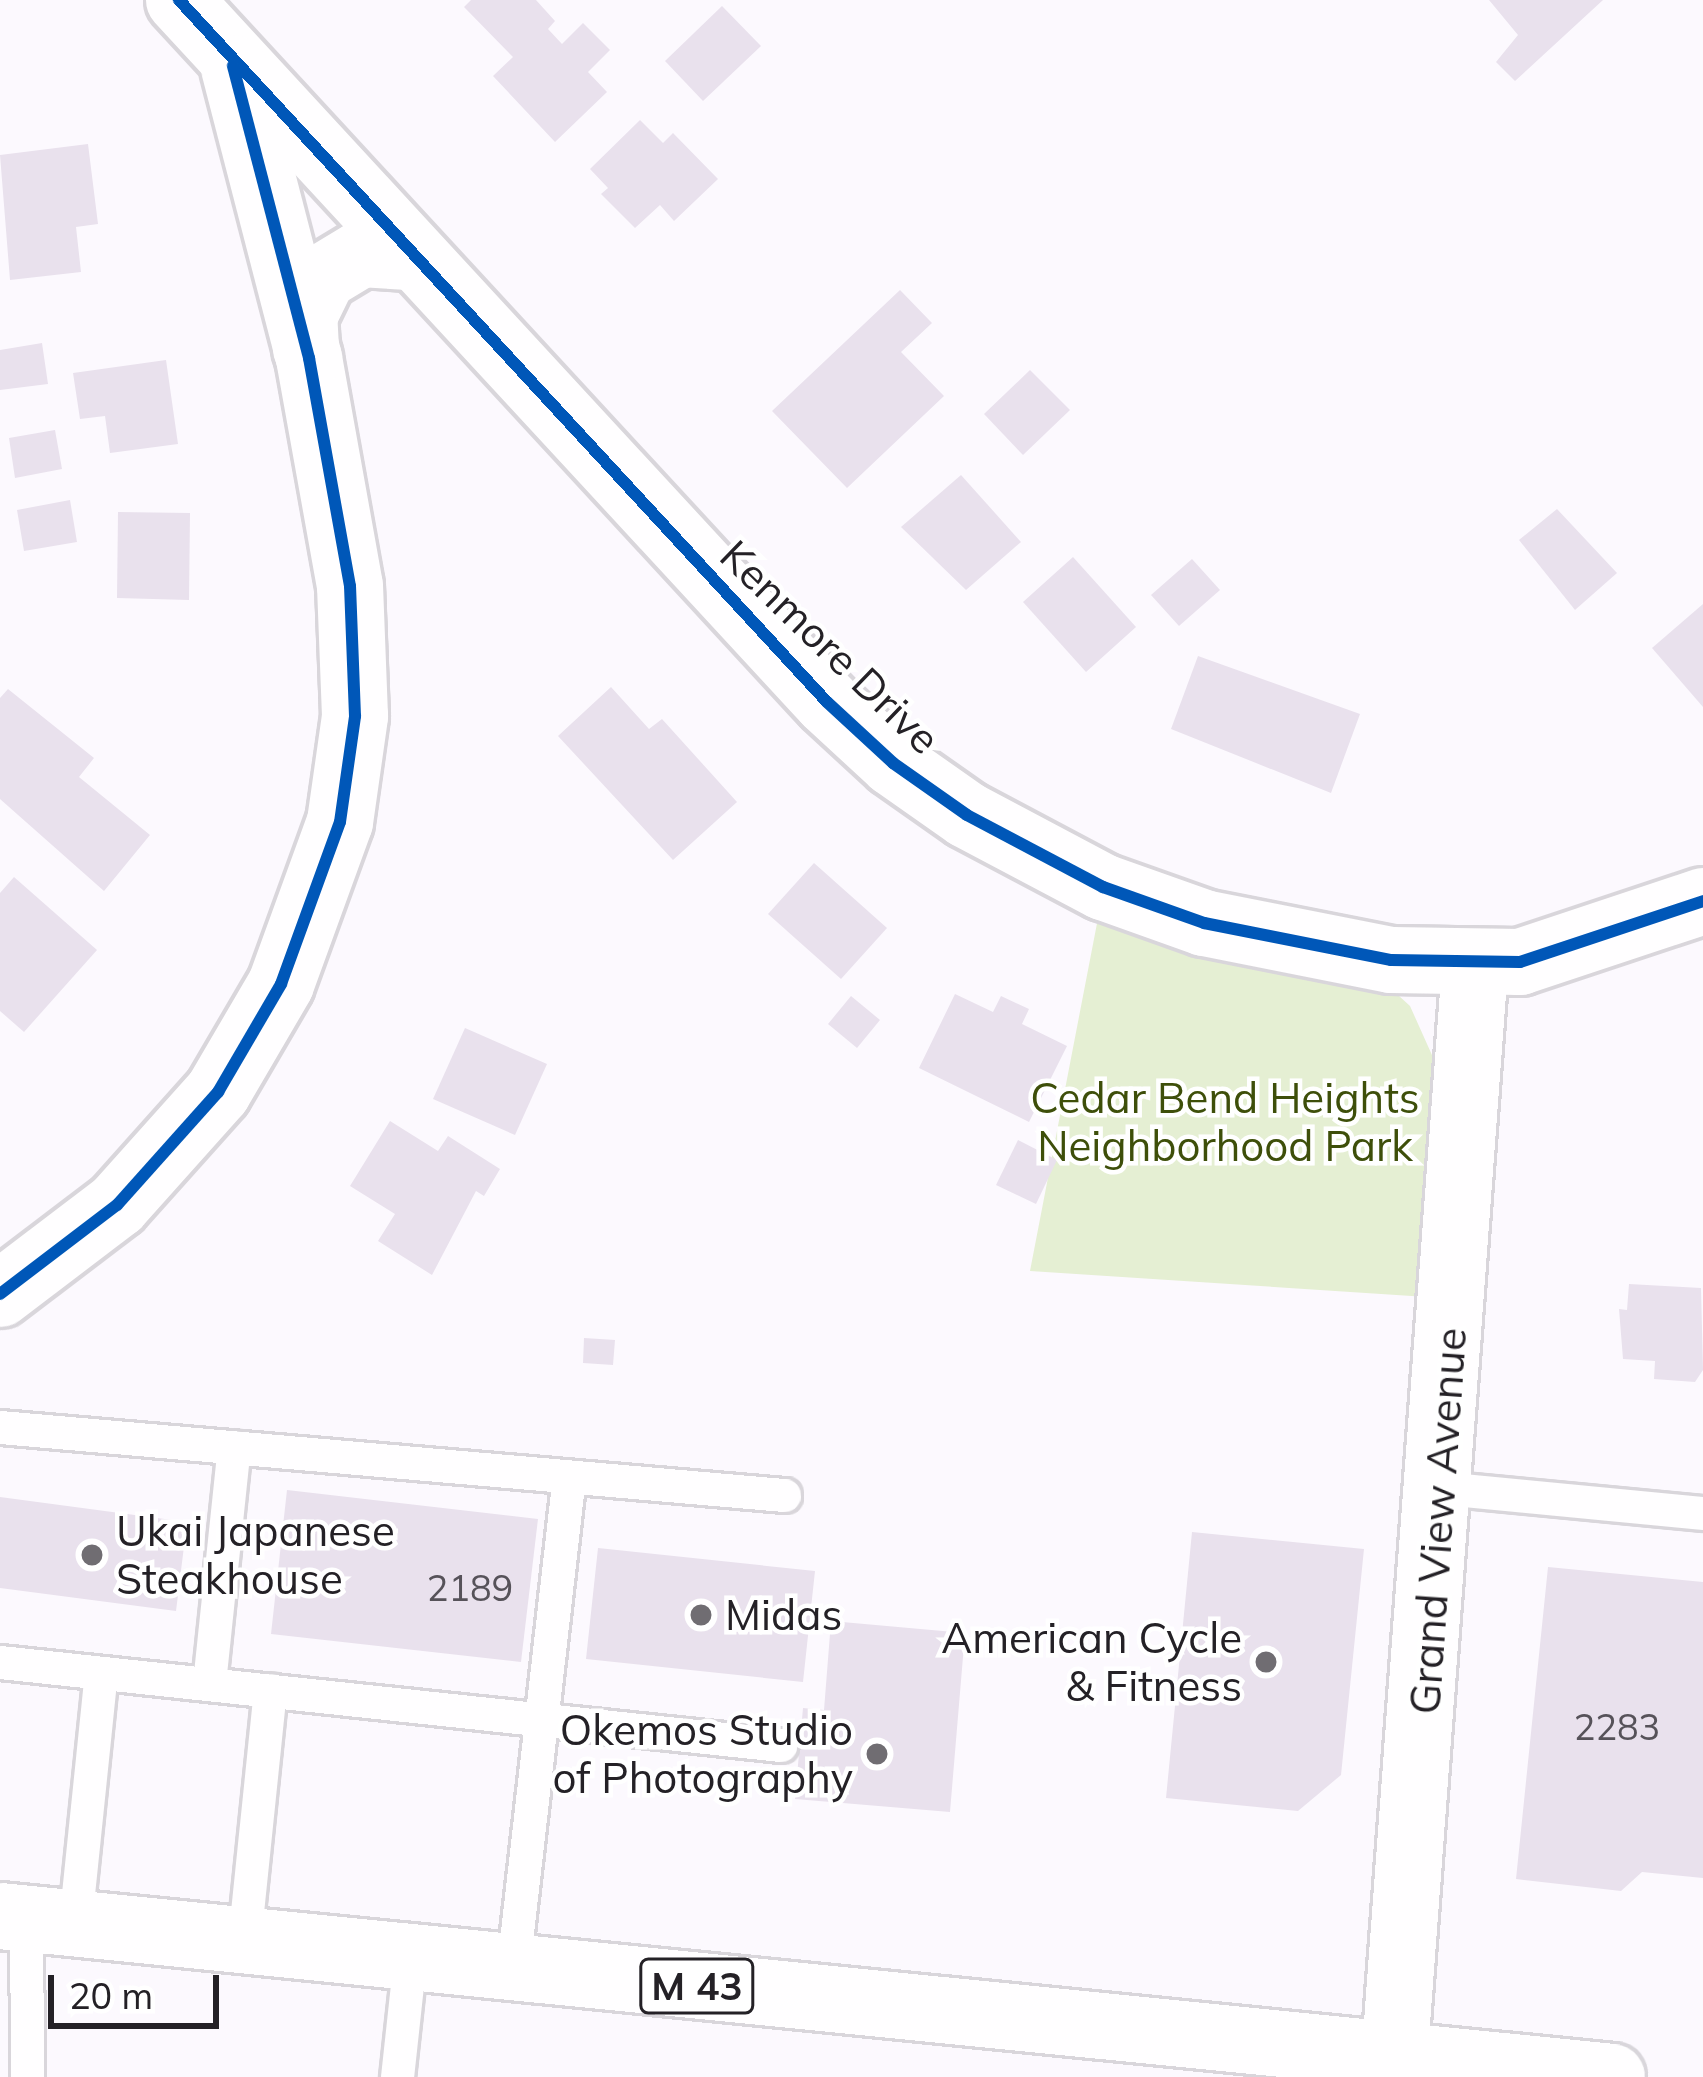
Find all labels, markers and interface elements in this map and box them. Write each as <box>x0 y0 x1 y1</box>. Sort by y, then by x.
street label: Kenmore Drive <box>710 530 950 764</box>
park label: Cedar Bend Heights Neighborhood Park <box>1030 1073 1420 1172</box>
street label: Grand View Avenue <box>1399 1326 1477 1716</box>
place label: Ukai Japanese Steakhouse <box>116 1506 395 1604</box>
marker: Ukai Japanese Steakhouse <box>79 1542 105 1568</box>
house number: 2189 <box>427 1566 513 1610</box>
place label: Midas <box>725 1590 842 1640</box>
marker: Midas <box>688 1602 714 1628</box>
place label: American Cycle & Fitness <box>941 1613 1242 1712</box>
marker: American Cycle & Fitness <box>1253 1649 1279 1675</box>
place label: Okemos Studio of Photography <box>552 1705 853 1804</box>
house number: 2283 <box>1574 1705 1660 1749</box>
marker: Okemos Studio of Photography <box>864 1741 890 1767</box>
scale bar <box>54 1951 225 2025</box>
road number: M 43 <box>637 1953 757 2019</box>
text: 20 m <box>69 1973 153 2018</box>

